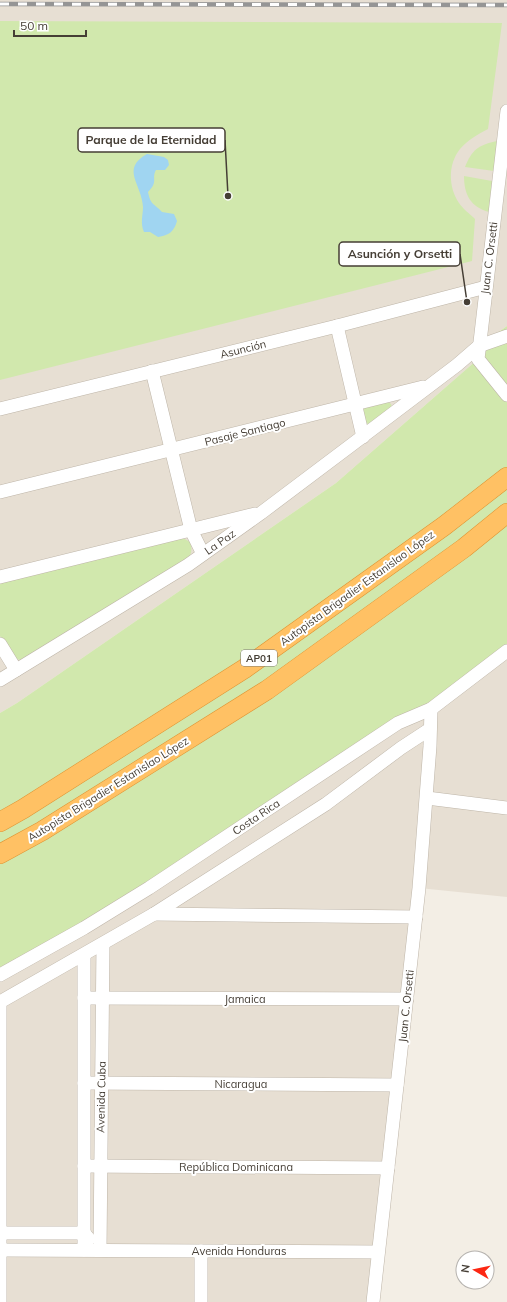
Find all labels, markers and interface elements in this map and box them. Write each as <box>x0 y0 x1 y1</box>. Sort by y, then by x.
scale bar <box>14 12 86 38</box>
text: 50 m <box>20 18 48 33</box>
callout: Parque de la Eternidad <box>78 128 225 152</box>
text: Parque de la Eternidad <box>86 132 216 147</box>
street label: Juan C. Orsetti <box>478 221 500 295</box>
callout: Asunción y Orsetti <box>339 242 460 266</box>
text: Asunción y Orsetti <box>348 246 452 261</box>
street label: Asunción <box>218 337 268 361</box>
street label: Pasaje Santiago <box>203 415 287 449</box>
street label: La Paz <box>202 526 238 558</box>
street label: Autopista Brigadier Estanislao López <box>277 527 437 649</box>
road number: AP01 <box>241 650 277 666</box>
street label: Autopista Brigadier Estanislao López <box>25 733 191 845</box>
street label: Costa Rica <box>230 796 282 838</box>
street label: Juan C. Orsetti <box>395 969 417 1043</box>
street label: Jamaica <box>224 992 266 1006</box>
street label: Avenida Cuba <box>93 1061 109 1133</box>
street label: Nicaragua <box>215 1077 267 1091</box>
street label: República Dominicana <box>179 1160 293 1174</box>
street label: Avenida Honduras <box>192 1244 286 1258</box>
north arrow <box>455 1250 495 1290</box>
text: N <box>458 1263 473 1274</box>

